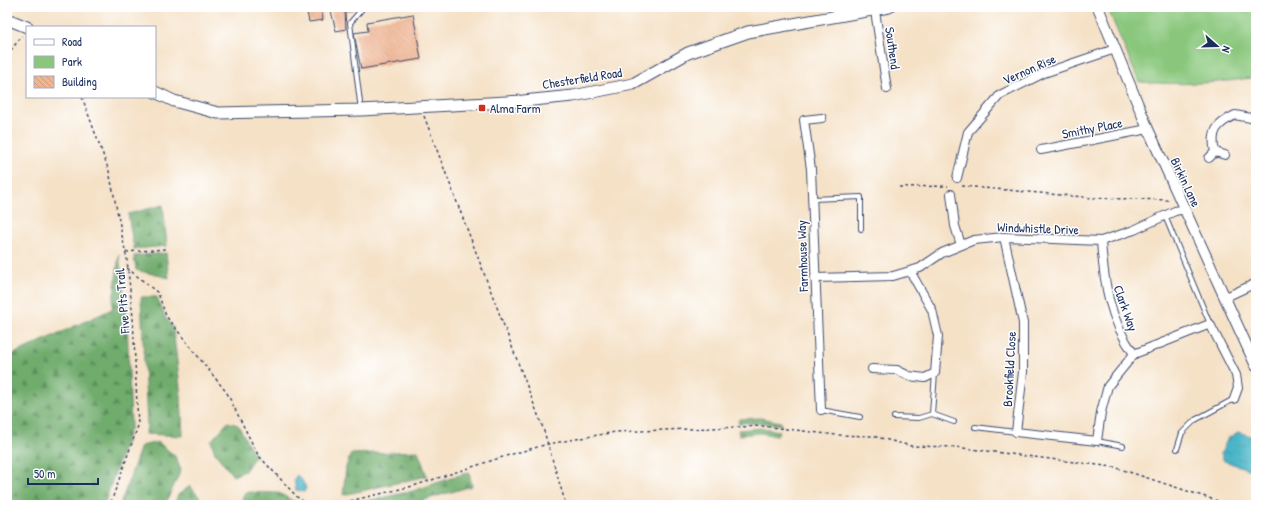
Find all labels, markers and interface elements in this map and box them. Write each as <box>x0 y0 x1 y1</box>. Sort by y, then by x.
legend <box>26 26 156 98</box>
street label: Southend <box>881 26 905 70</box>
north arrow <box>1197 26 1237 66</box>
text: Road <box>62 33 82 50</box>
text: N <box>1219 44 1234 55</box>
street label: Vernon Rise <box>1000 49 1058 89</box>
text: Park <box>62 53 82 70</box>
street label: Chesterfield Road <box>541 63 623 93</box>
text: Building <box>62 73 97 90</box>
place label: Alma Farm <box>490 99 541 117</box>
marker: Alma Farm <box>477 103 487 113</box>
street label: Smithy Place <box>1060 113 1124 143</box>
street label: Birkin Lane <box>1167 154 1205 210</box>
street label: Windwhistle Drive <box>997 218 1079 238</box>
street label: Farmhouse Way <box>792 219 812 293</box>
street label: Five Pits Trail <box>110 267 134 335</box>
street label: Clark Way <box>1109 283 1143 334</box>
street label: Brookfield Close <box>998 331 1020 407</box>
scale bar <box>28 460 98 486</box>
text: 50 m <box>34 465 55 482</box>

